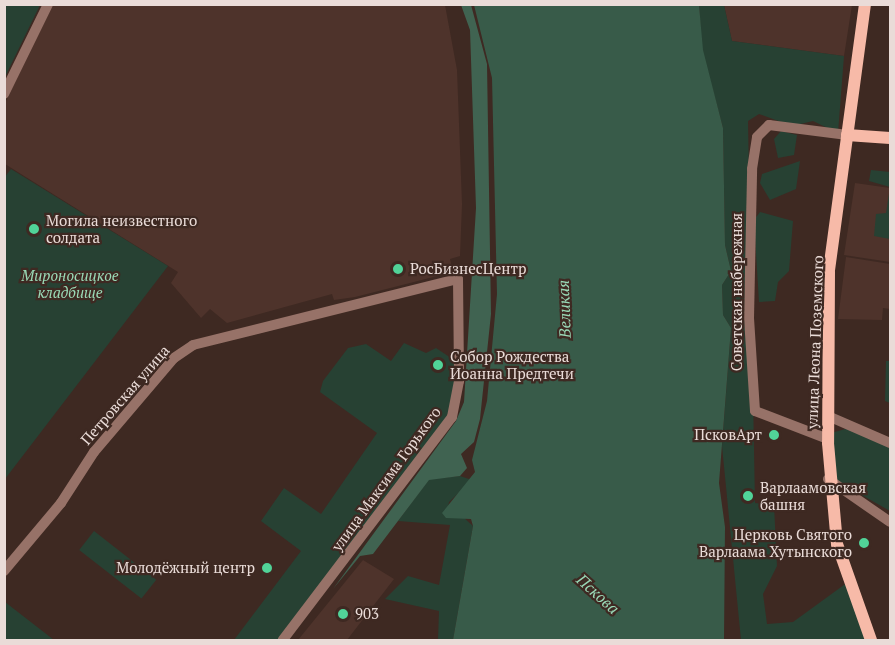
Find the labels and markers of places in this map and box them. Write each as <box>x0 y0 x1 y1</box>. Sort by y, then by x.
place label: Могила неизвестного солдата <box>46 211 197 246</box>
marker: Могила неизвестного солдата <box>27 222 41 236</box>
place label: РосБизнесЦентр <box>410 260 526 278</box>
marker: РосБизнесЦентр <box>391 262 405 276</box>
place label: Собор Рождества Иоанна Предтечи <box>450 347 574 382</box>
marker: Собор Рождества Иоанна Предтечи <box>431 358 445 372</box>
place label: ПсковАрт <box>694 426 762 444</box>
marker: ПсковАрт <box>767 428 781 442</box>
place label: Варлаамовская башня <box>760 478 866 513</box>
marker: Варлаамовская башня <box>741 489 755 503</box>
place label: Церковь Святого Варлаама Хутынского <box>699 525 852 560</box>
marker: Церковь Святого Варлаама Хутынского <box>857 536 871 550</box>
place label: Молодёжный центр <box>116 559 255 577</box>
marker: Молодёжный центр <box>260 561 274 575</box>
place label: 903 <box>355 605 379 623</box>
marker: 903 <box>336 607 350 621</box>

